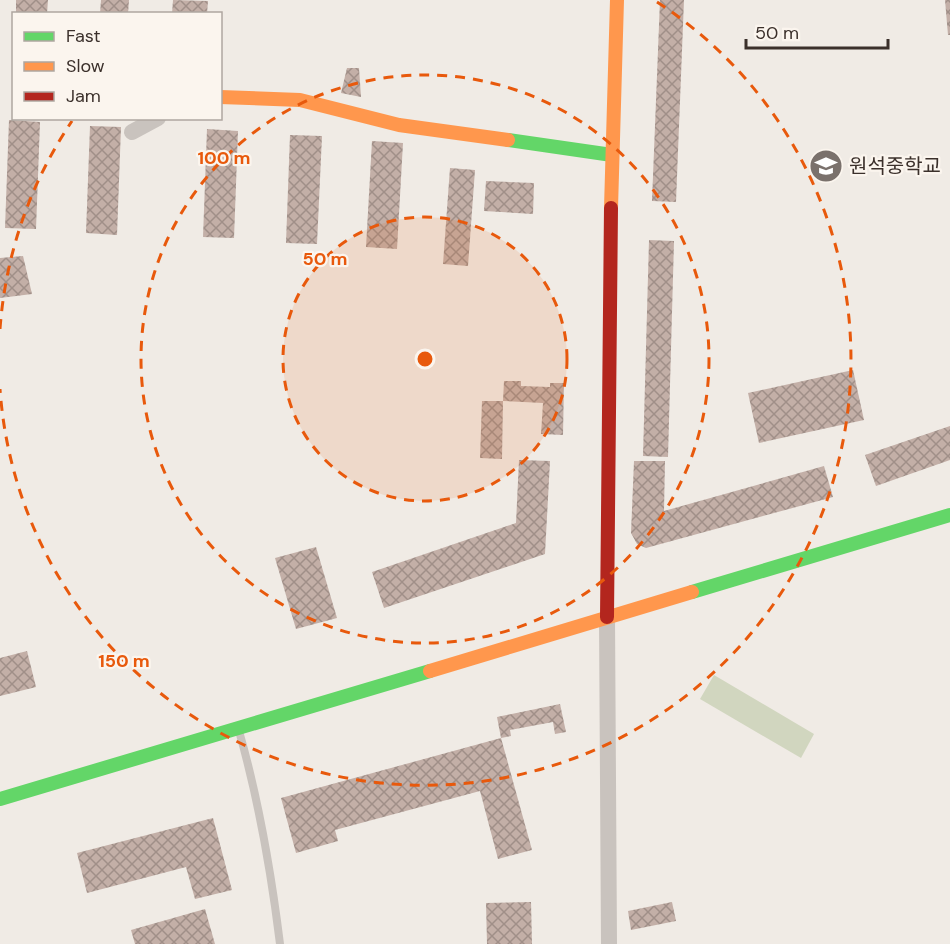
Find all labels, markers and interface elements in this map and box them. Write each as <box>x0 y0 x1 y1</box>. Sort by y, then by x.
legend <box>12 12 222 120</box>
scale bar <box>746 12 888 50</box>
text: 50 m <box>755 21 799 45</box>
text: Fast <box>66 24 101 48</box>
text: Slow <box>66 54 105 78</box>
text: Jam <box>66 84 101 108</box>
text: 100 m <box>197 146 251 170</box>
school or university icon: 원석중학교 <box>808 148 844 184</box>
place label: 원석중학교 <box>849 153 941 179</box>
text: 50 m <box>302 247 348 271</box>
centre of rings <box>415 349 435 369</box>
text: 150 m <box>98 649 150 673</box>

